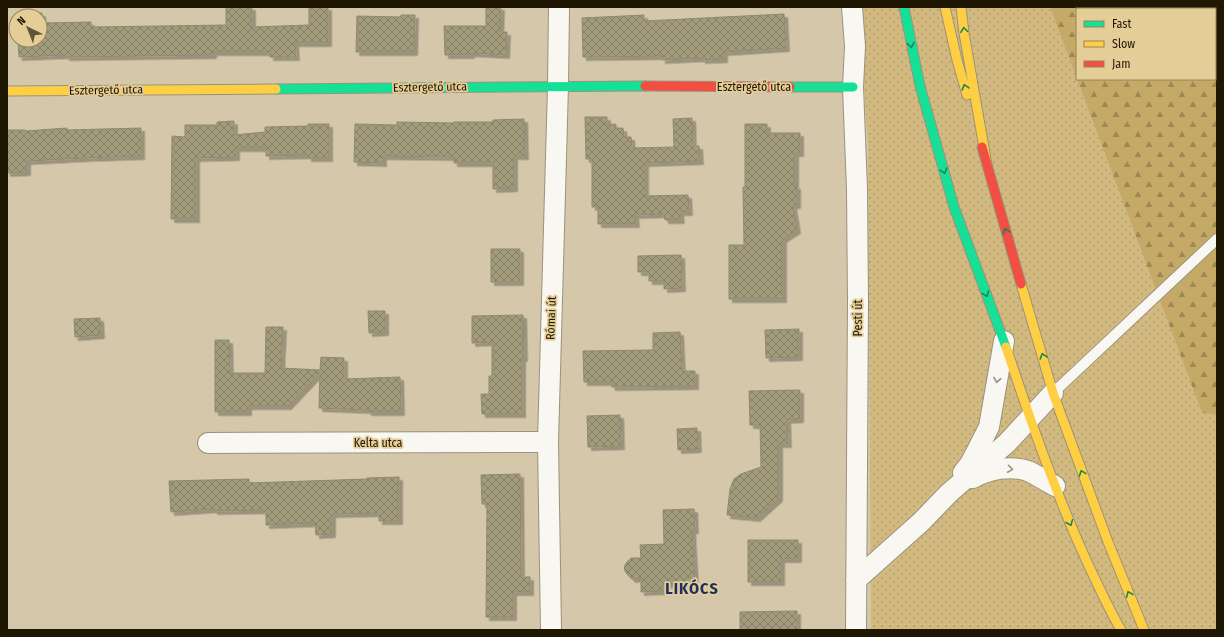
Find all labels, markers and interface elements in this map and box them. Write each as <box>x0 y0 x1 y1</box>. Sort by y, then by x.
north arrow <box>8 8 48 48</box>
legend <box>1076 8 1216 80</box>
text: N <box>15 14 28 28</box>
text: Fast <box>1112 17 1131 31</box>
one-way arrow <box>960 27 969 33</box>
text: Slow <box>1112 37 1135 51</box>
one-way arrow <box>907 42 915 48</box>
text: Jam <box>1112 57 1130 71</box>
street label: Esztergető utca <box>393 79 467 95</box>
street label: Esztergető utca <box>717 80 791 94</box>
street label: Esztergető utca <box>69 82 143 98</box>
one-way arrow <box>961 84 970 91</box>
one-way arrow <box>939 167 948 174</box>
one-way arrow <box>1002 228 1011 235</box>
one-way arrow <box>982 290 990 297</box>
street label: Római út <box>543 296 559 340</box>
street label: Pesti út <box>851 299 865 336</box>
one-way arrow <box>1039 352 1047 359</box>
one-way arrow <box>993 377 1002 383</box>
street label: Kelta utca <box>354 436 402 450</box>
one-way arrow <box>1007 464 1013 473</box>
one-way arrow <box>1079 469 1087 476</box>
one-way arrow <box>1065 518 1073 526</box>
district label: LIKÓCS <box>665 579 719 598</box>
one-way arrow <box>1126 590 1134 598</box>

